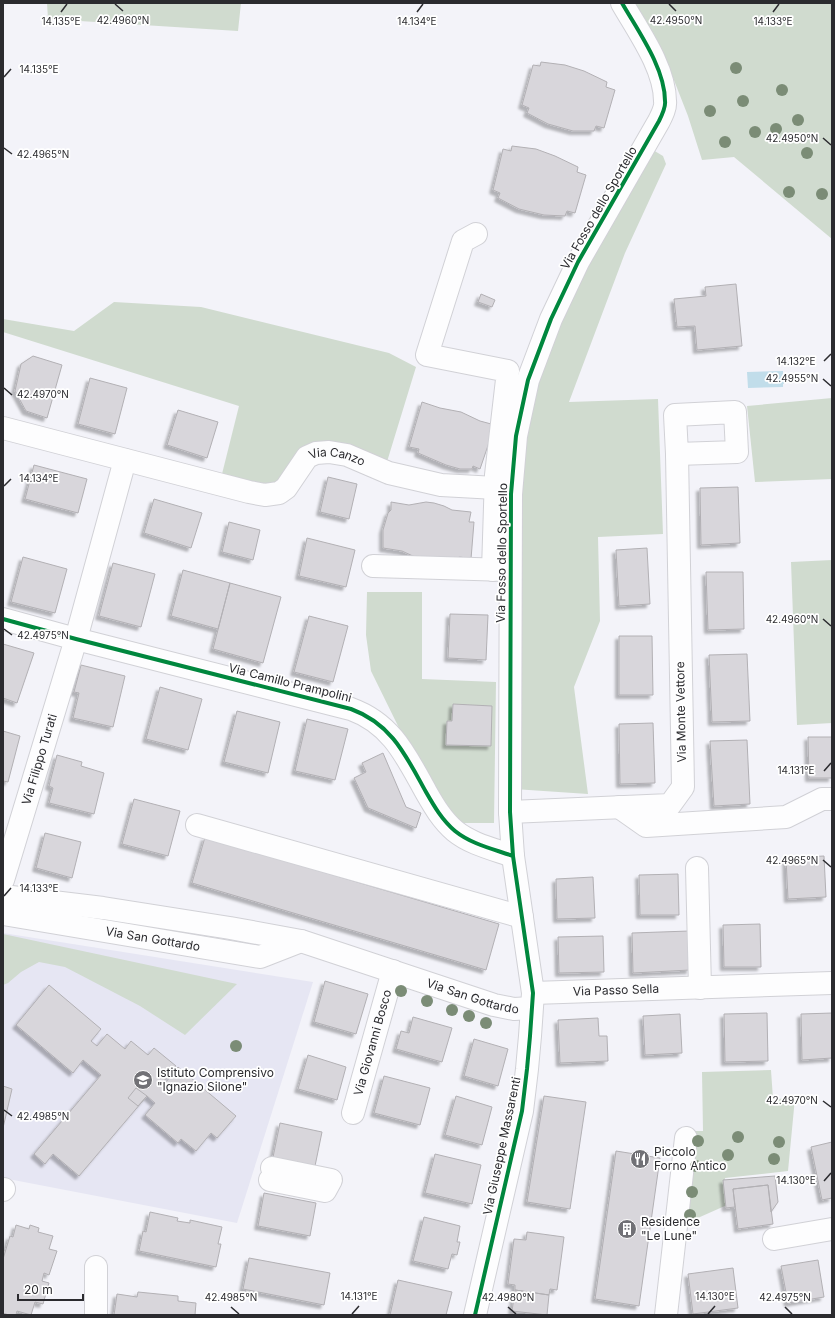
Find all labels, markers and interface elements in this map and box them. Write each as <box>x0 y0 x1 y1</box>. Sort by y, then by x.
text: 42.4960°N <box>97 14 149 26</box>
text: 42.4950°N <box>650 14 702 26</box>
text: 14.135°E <box>41 15 81 27</box>
text: 14.134°E <box>397 15 437 27</box>
text: 14.133°E <box>753 15 793 27</box>
text: 14.135°E <box>19 63 59 75</box>
text: 42.4950°N <box>766 132 818 144</box>
street label: Via Fosso dello Sportello <box>557 143 640 272</box>
text: 42.4965°N <box>17 148 69 160</box>
text: 14.132°E <box>776 355 816 367</box>
text: 42.4955°N <box>766 372 818 384</box>
text: 42.4970°N <box>17 388 69 400</box>
street label: Via Canzo <box>306 444 368 469</box>
text: 14.134°E <box>19 472 59 484</box>
street label: Via Fosso dello Sportello <box>493 483 510 623</box>
text: 42.4960°N <box>766 613 818 625</box>
text: 42.4975°N <box>17 629 69 641</box>
street label: Via Camillo Prampolini <box>227 660 353 705</box>
street label: Via Monte Vettore <box>672 661 689 763</box>
street label: Via Filippo Turati <box>18 712 60 807</box>
text: 14.131°E <box>777 764 815 776</box>
text: 42.4965°N <box>766 854 818 866</box>
text: 14.133°E <box>19 882 59 894</box>
street label: Via San Gottardo <box>105 923 201 954</box>
street label: Via San Gottardo <box>425 975 519 1016</box>
street label: Via Passo Sella <box>573 981 659 999</box>
street label: Via Giovanni Bosco <box>350 988 394 1097</box>
place label: Istituto Comprensivo "Ignazio Silone" <box>157 1065 274 1094</box>
school or university icon: Istituto Comprensivo "Ignazio Silone" <box>132 1069 154 1091</box>
street label: Via Giuseppe Massarenti <box>480 1075 524 1216</box>
text: 42.4970°N <box>766 1094 818 1106</box>
text: 42.4985°N <box>17 1110 69 1122</box>
place label: Piccolo Forno Antico <box>654 1144 726 1173</box>
restaurant icon: Piccolo Forno Antico <box>629 1148 651 1170</box>
text: 14.130°E <box>776 1174 816 1186</box>
place label: Residence "Le Lune" <box>641 1214 700 1243</box>
building icon: Residence "Le Lune" <box>616 1218 638 1240</box>
scale bar <box>18 1276 83 1302</box>
text: 20 m <box>24 1282 53 1297</box>
text: 14.131°E <box>340 1290 378 1302</box>
text: 14.130°E <box>695 1290 735 1302</box>
text: 42.4985°N <box>205 1291 257 1303</box>
text: 42.4980°N <box>482 1291 534 1303</box>
text: 42.4975°N <box>759 1291 811 1303</box>

